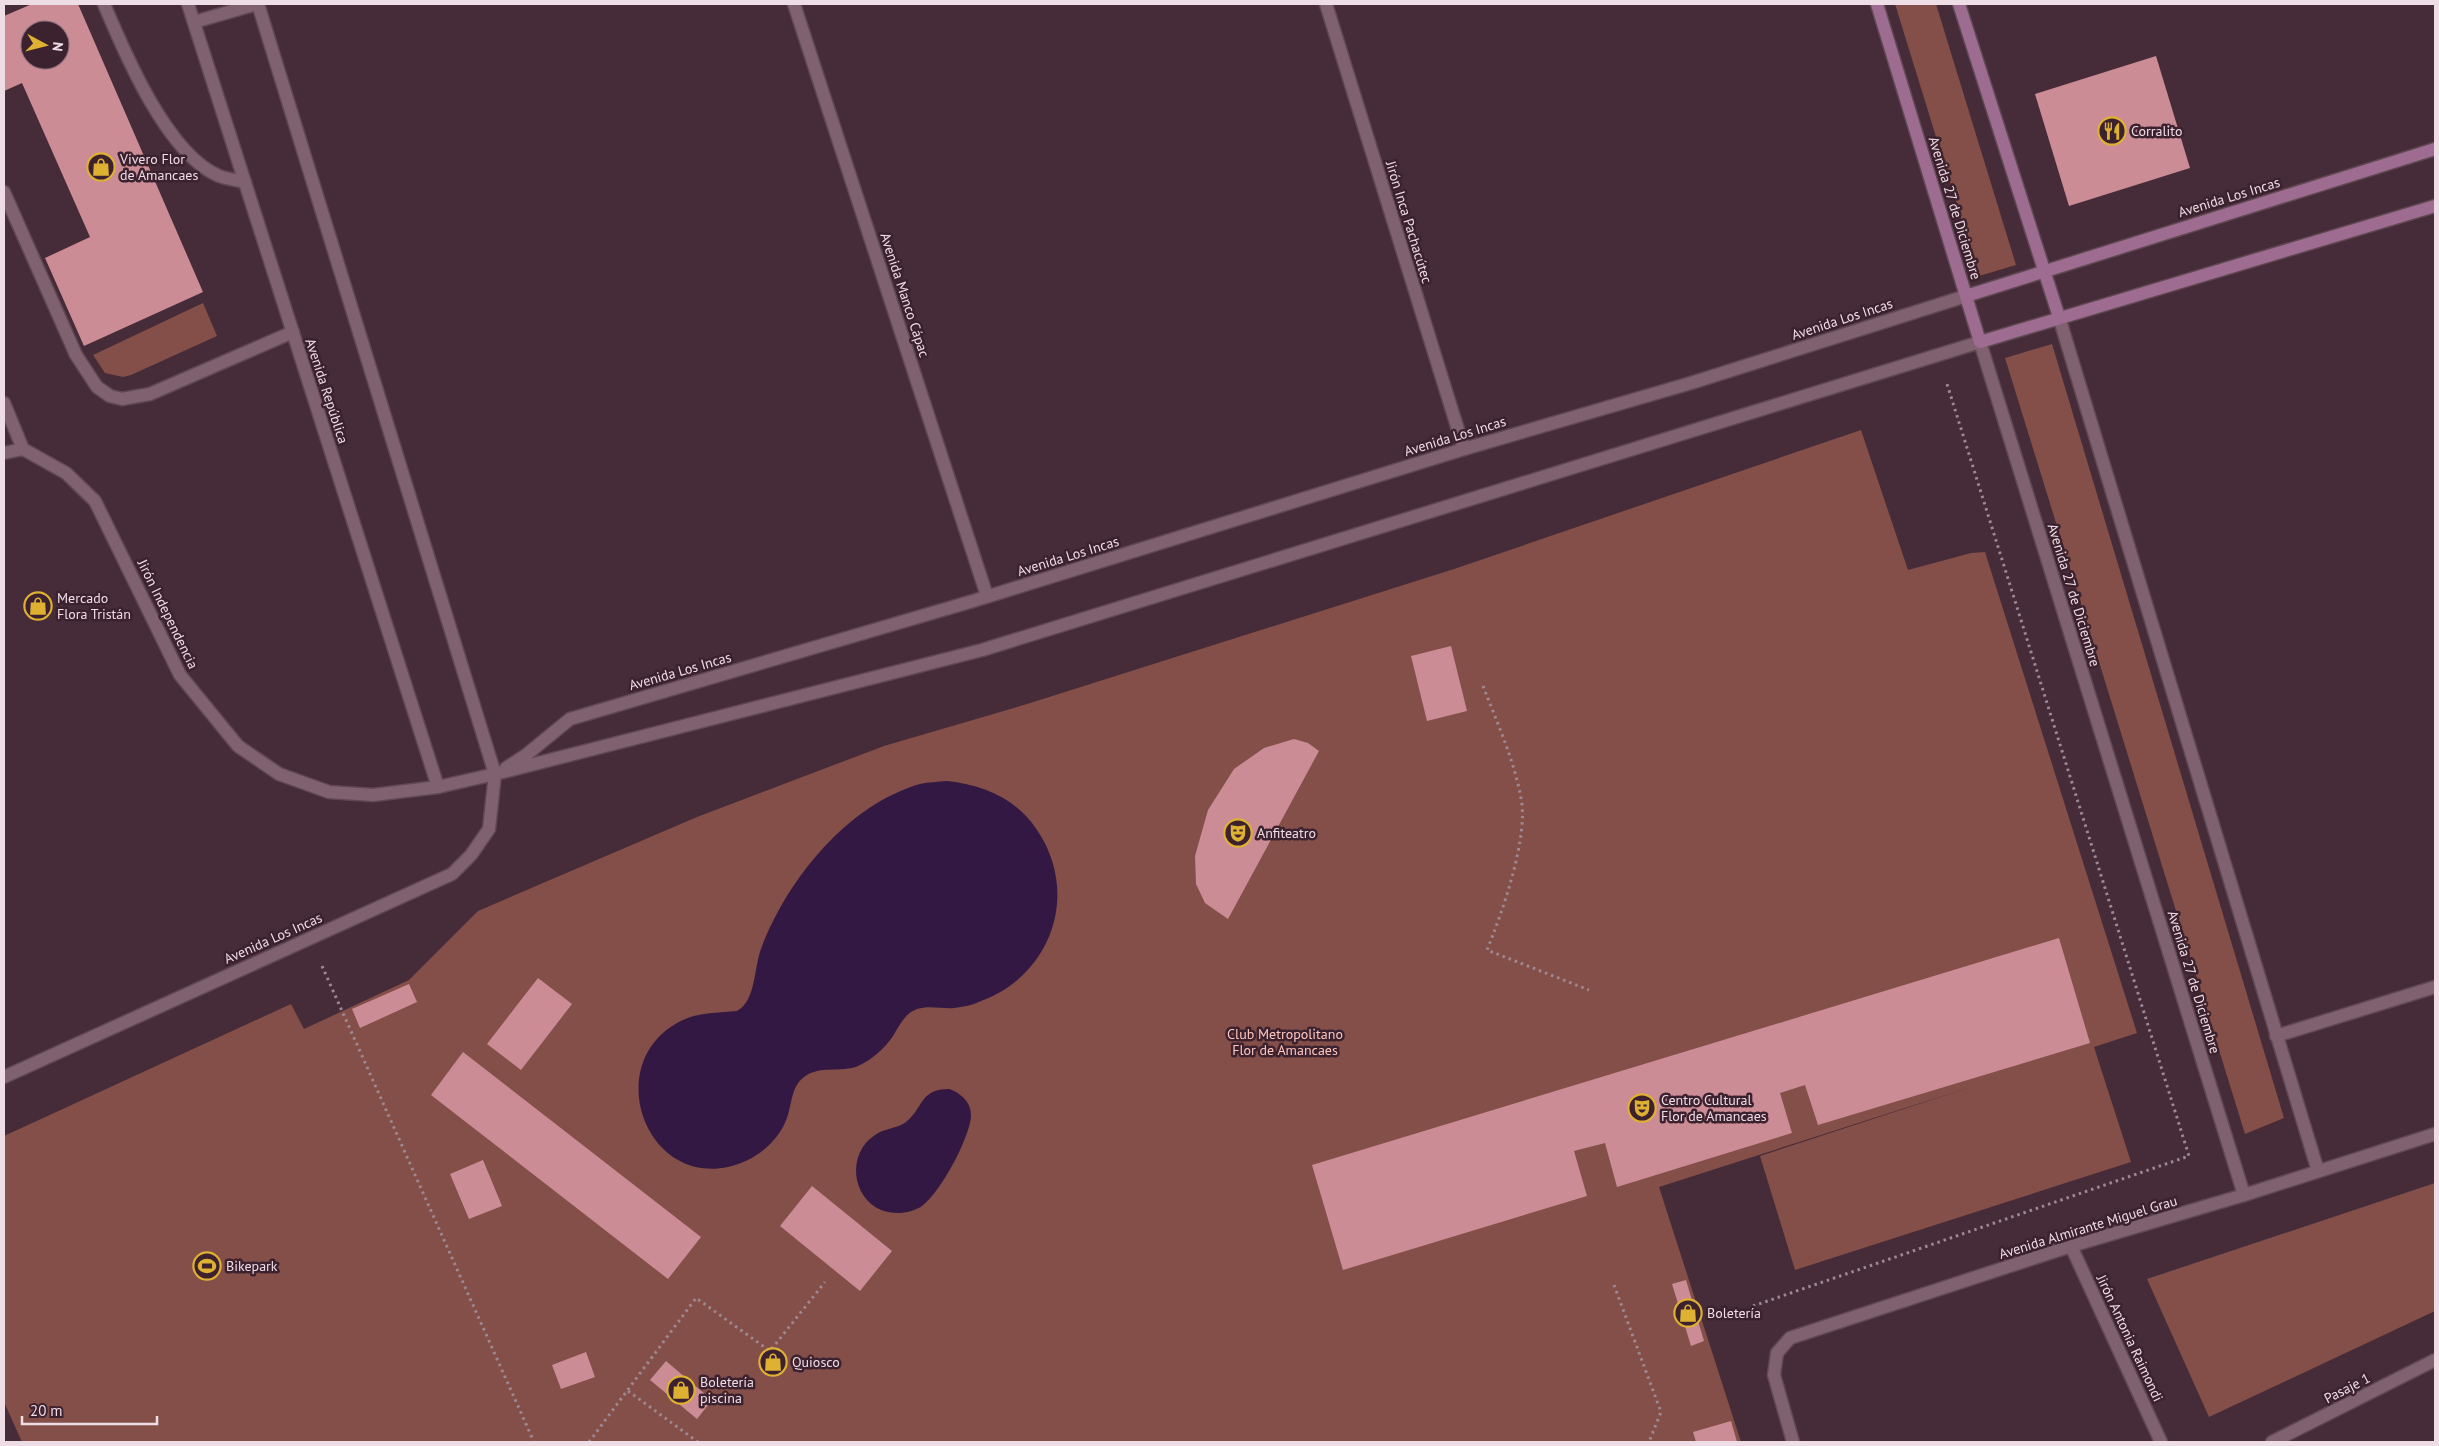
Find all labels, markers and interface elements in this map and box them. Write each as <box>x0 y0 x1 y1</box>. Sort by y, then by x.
north arrow <box>20 20 70 70</box>
text: N <box>48 41 67 52</box>
restaurant icon: Corralito <box>2097 116 2127 146</box>
place label: Corralito <box>2131 122 2182 140</box>
street label: Avenida 27 de Diciembre <box>1925 134 1985 282</box>
place label: Vivero Flor de Amancaes <box>119 150 198 184</box>
shop icon: Vivero Flor de Amancaes <box>86 152 116 182</box>
street label: Jirón Inca Pachacútec <box>1382 158 1436 285</box>
street label: Avenida Los Incas <box>2176 173 2282 221</box>
street label: Avenida Manco Cápac <box>876 231 934 359</box>
street label: Avenida Los Incas <box>1789 294 1895 344</box>
street label: Avenida República <box>302 336 353 446</box>
street label: Avenida Los Incas <box>1402 412 1508 460</box>
street label: Avenida 27 de Diciembre <box>2044 521 2104 669</box>
street label: Avenida Los Incas <box>1015 532 1121 580</box>
street label: Jirón Independencia <box>133 555 202 672</box>
place label: Mercado Flora Tristán <box>57 589 131 623</box>
shop icon: Mercado Flora Tristán <box>23 591 53 621</box>
street label: Avenida Los Incas <box>627 648 733 694</box>
theatre icon: Anfiteatro <box>1223 818 1253 848</box>
place label: Anfiteatro <box>1257 824 1316 842</box>
street label: Avenida Los Incas <box>221 908 325 968</box>
street label: Avenida 27 de Diciembre <box>2164 908 2224 1056</box>
park label: Club Metropolitano Flor de Amancaes <box>1227 1025 1343 1059</box>
place label: Centro Cultural Flor de Amancaes <box>1661 1091 1767 1125</box>
theatre icon: Centro Cultural Flor de Amancaes <box>1627 1093 1657 1123</box>
street label: Avenida Almirante Miguel Grau <box>1997 1191 2179 1263</box>
sports icon: Bikepark <box>192 1251 222 1281</box>
place label: Bikepark <box>226 1257 278 1275</box>
street label: Jirón Antonia Raimondi <box>2092 1271 2167 1404</box>
shop icon: Boletería <box>1673 1298 1703 1328</box>
place label: Boletería <box>1707 1304 1761 1322</box>
shop icon: Quiosco <box>758 1347 788 1377</box>
place label: Quiosco <box>792 1353 840 1371</box>
street label: Pasaje 1 <box>2321 1369 2373 1407</box>
place label: Boletería piscina <box>700 1373 754 1407</box>
shop icon: Boletería piscina <box>666 1375 696 1405</box>
scale bar <box>22 1394 158 1426</box>
text: 20 m <box>30 1401 63 1420</box>

